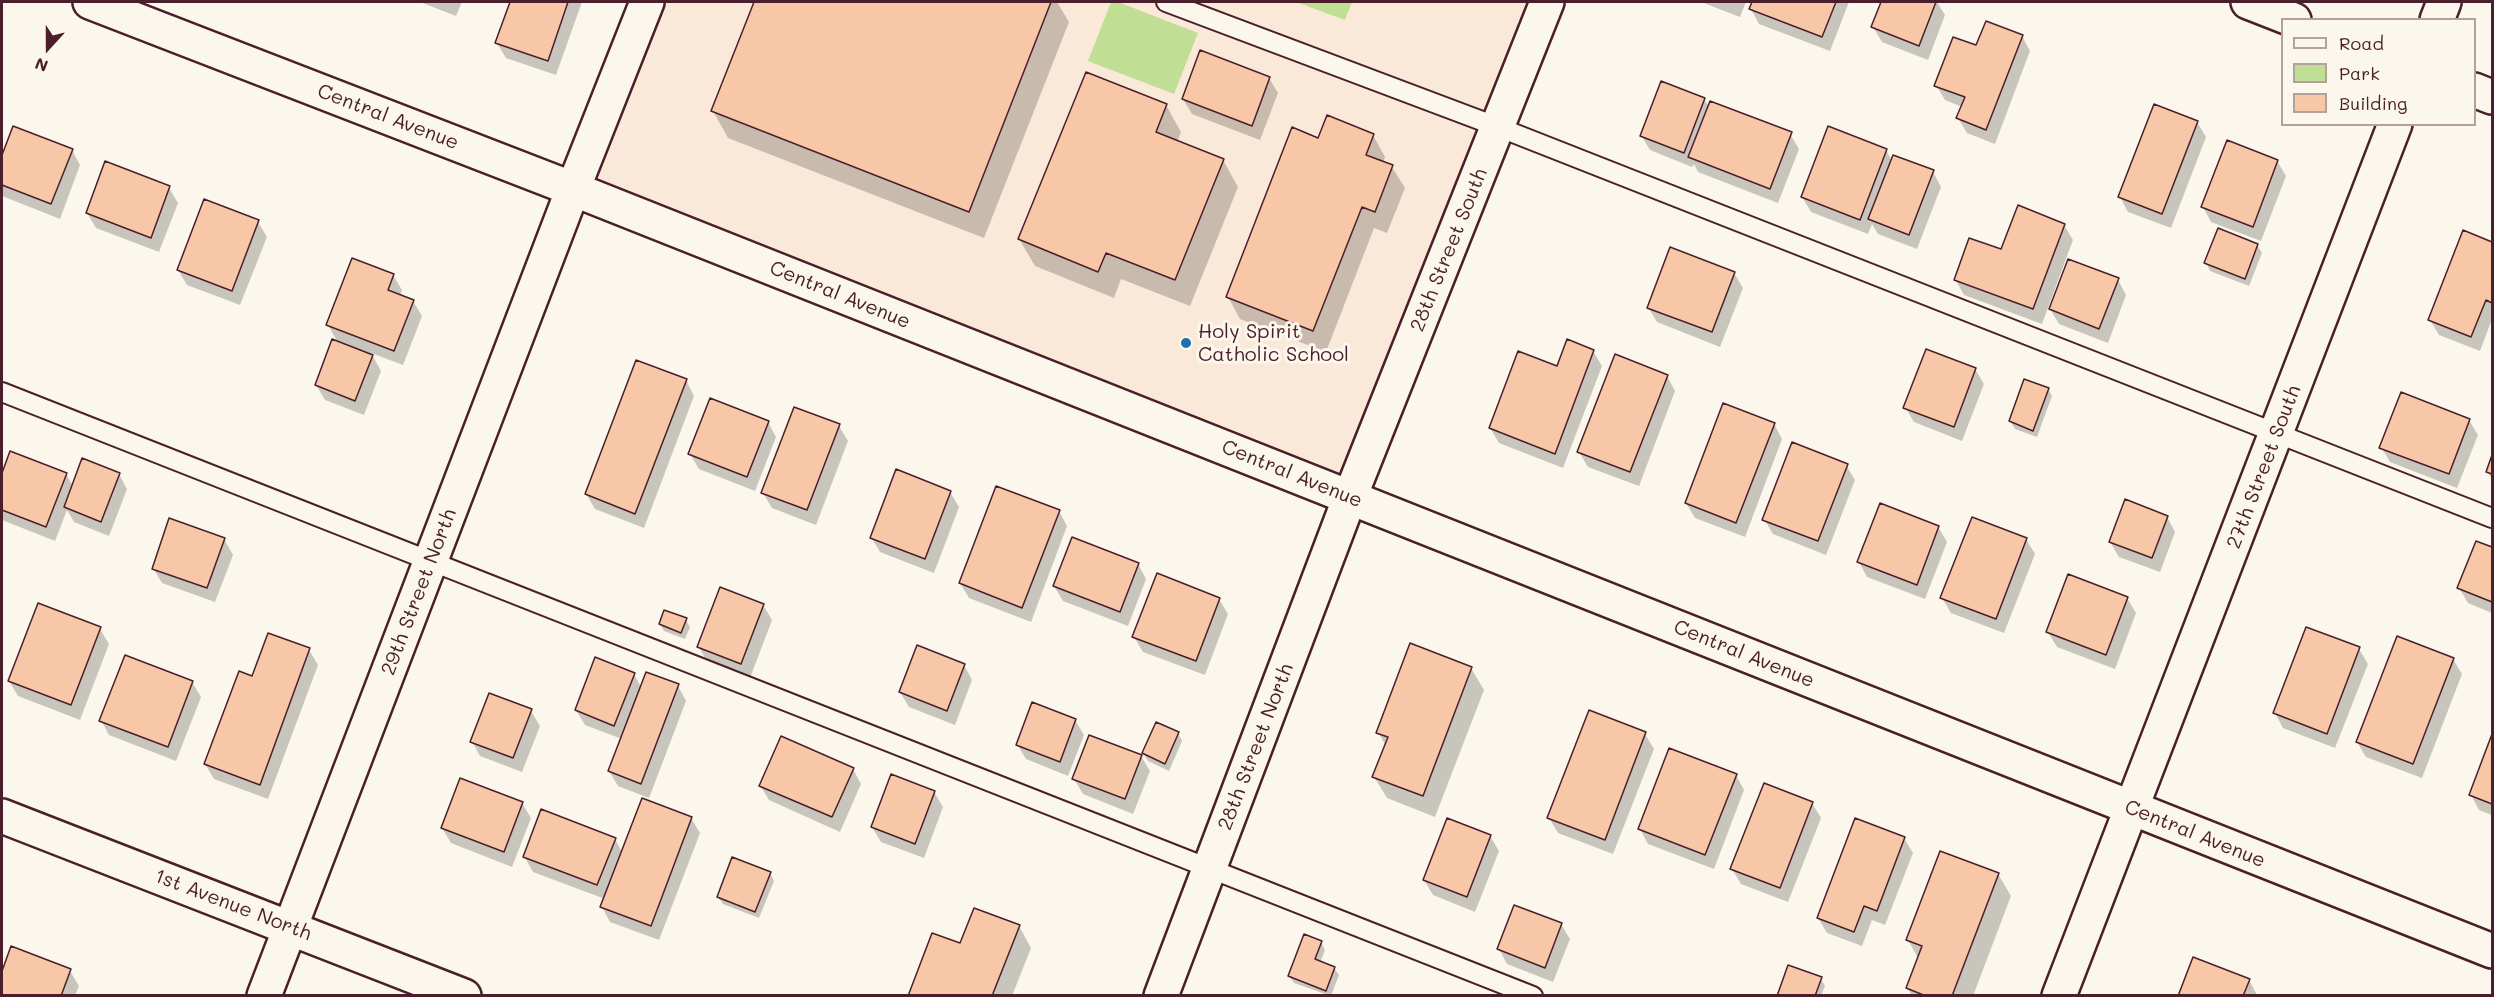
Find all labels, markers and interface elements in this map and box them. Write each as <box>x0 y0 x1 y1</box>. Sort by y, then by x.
north arrow <box>18 18 78 78</box>
legend <box>2281 18 2476 126</box>
text: Road <box>2339 31 2384 55</box>
text: N <box>32 53 51 77</box>
text: Park <box>2339 61 2380 85</box>
street label: Central Avenue <box>314 79 462 155</box>
text: Building <box>2339 91 2407 115</box>
street label: 28th Street South <box>1405 165 1493 335</box>
street label: Central Avenue <box>766 256 914 334</box>
place label: Holy Spirit Catholic School <box>1198 320 1349 367</box>
marker: Holy Spirit Catholic School <box>1179 336 1193 350</box>
street label: 27th Street South <box>2222 382 2306 552</box>
street label: Central Avenue <box>1218 435 1366 513</box>
street label: 29th Street North <box>376 505 462 679</box>
street label: Central Avenue <box>1670 615 1818 693</box>
street label: 28th Street North <box>1213 660 1299 834</box>
street label: Central Avenue <box>2121 795 2269 873</box>
street label: 1st Avenue North <box>151 864 315 946</box>

